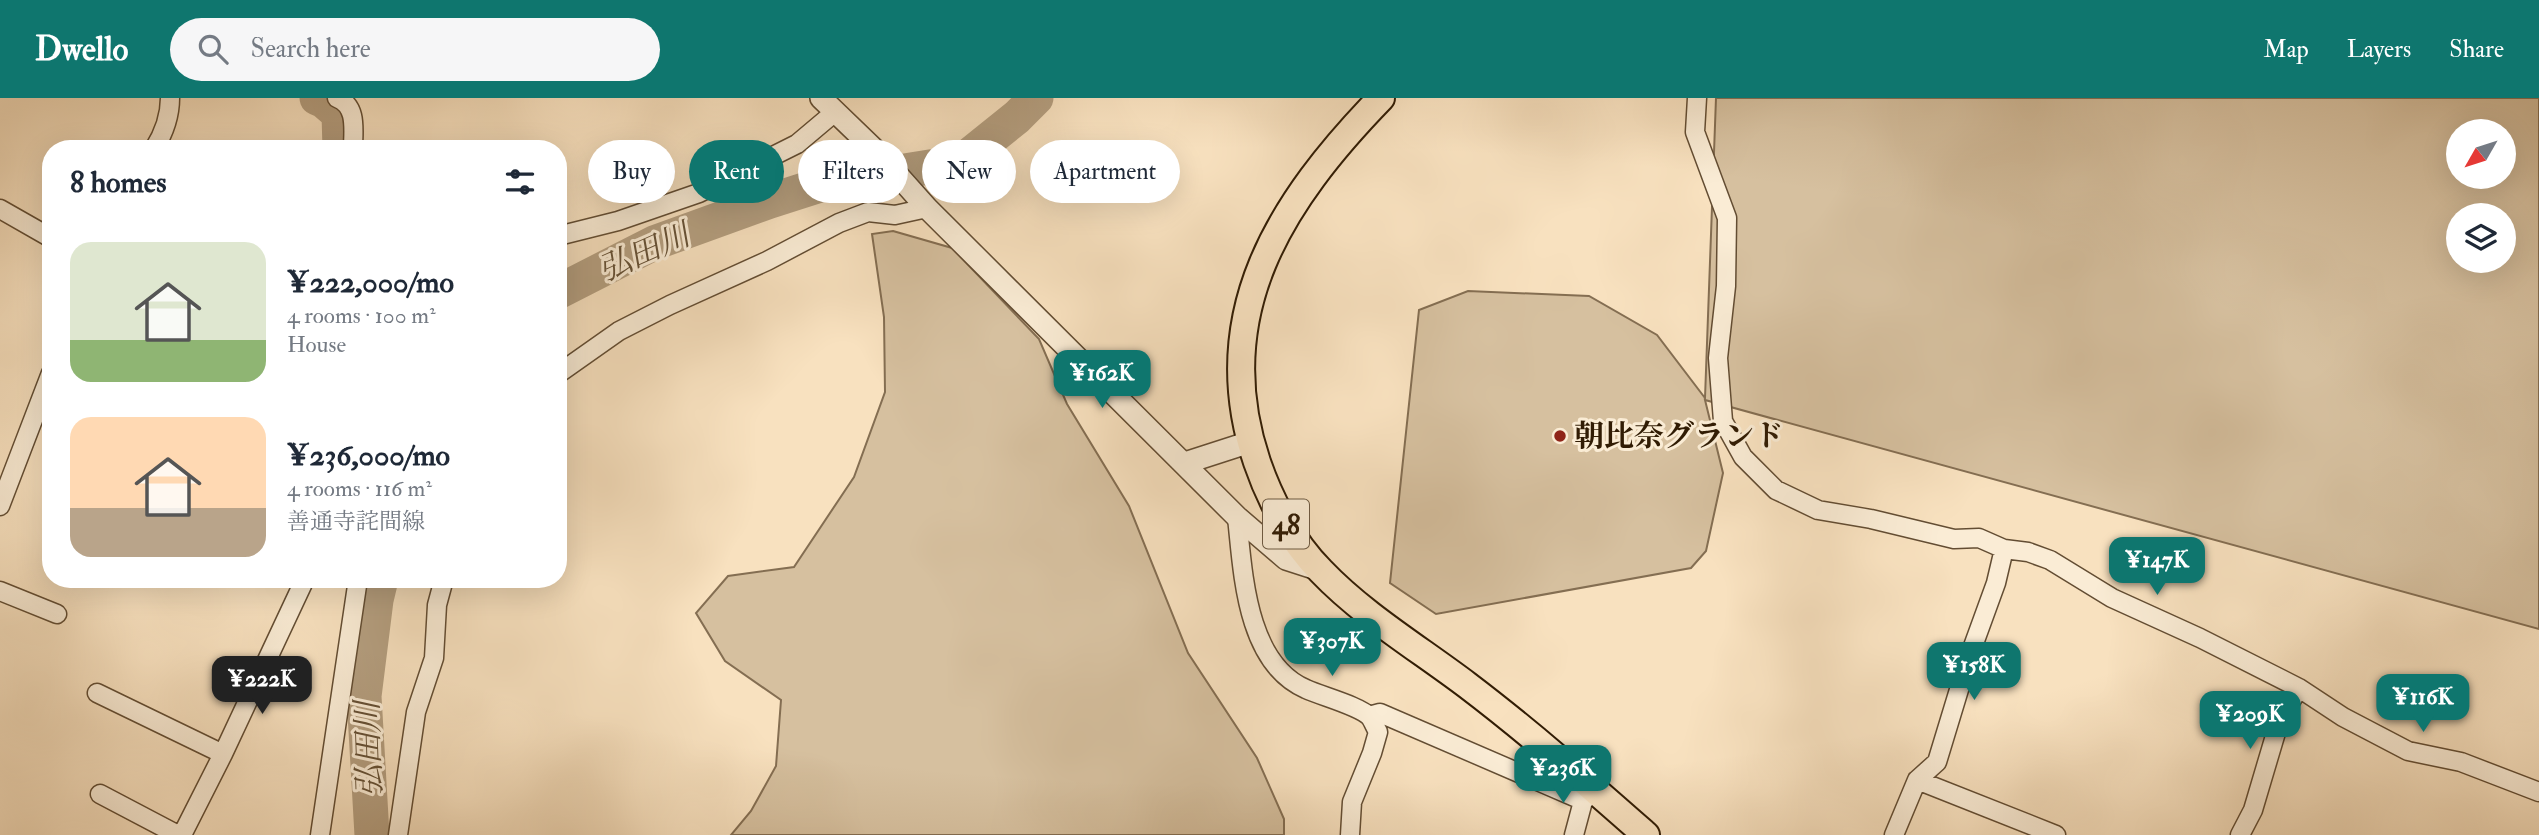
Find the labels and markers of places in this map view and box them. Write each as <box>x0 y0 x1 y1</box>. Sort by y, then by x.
pin: ¥162K <box>1053 350 1151 410</box>
place label: 朝比奈グランド <box>1574 418 1784 455</box>
marker: 朝比奈グランド <box>1552 428 1568 444</box>
pin: ¥147K <box>2108 538 2206 597</box>
pin: ¥307K <box>1283 618 1381 678</box>
pin: ¥158K <box>1925 642 2023 702</box>
pin: ¥222K <box>213 656 311 716</box>
pin: ¥116K <box>2374 674 2472 734</box>
pin: ¥209K <box>2201 692 2299 751</box>
pin: ¥236K <box>1514 746 1612 805</box>

